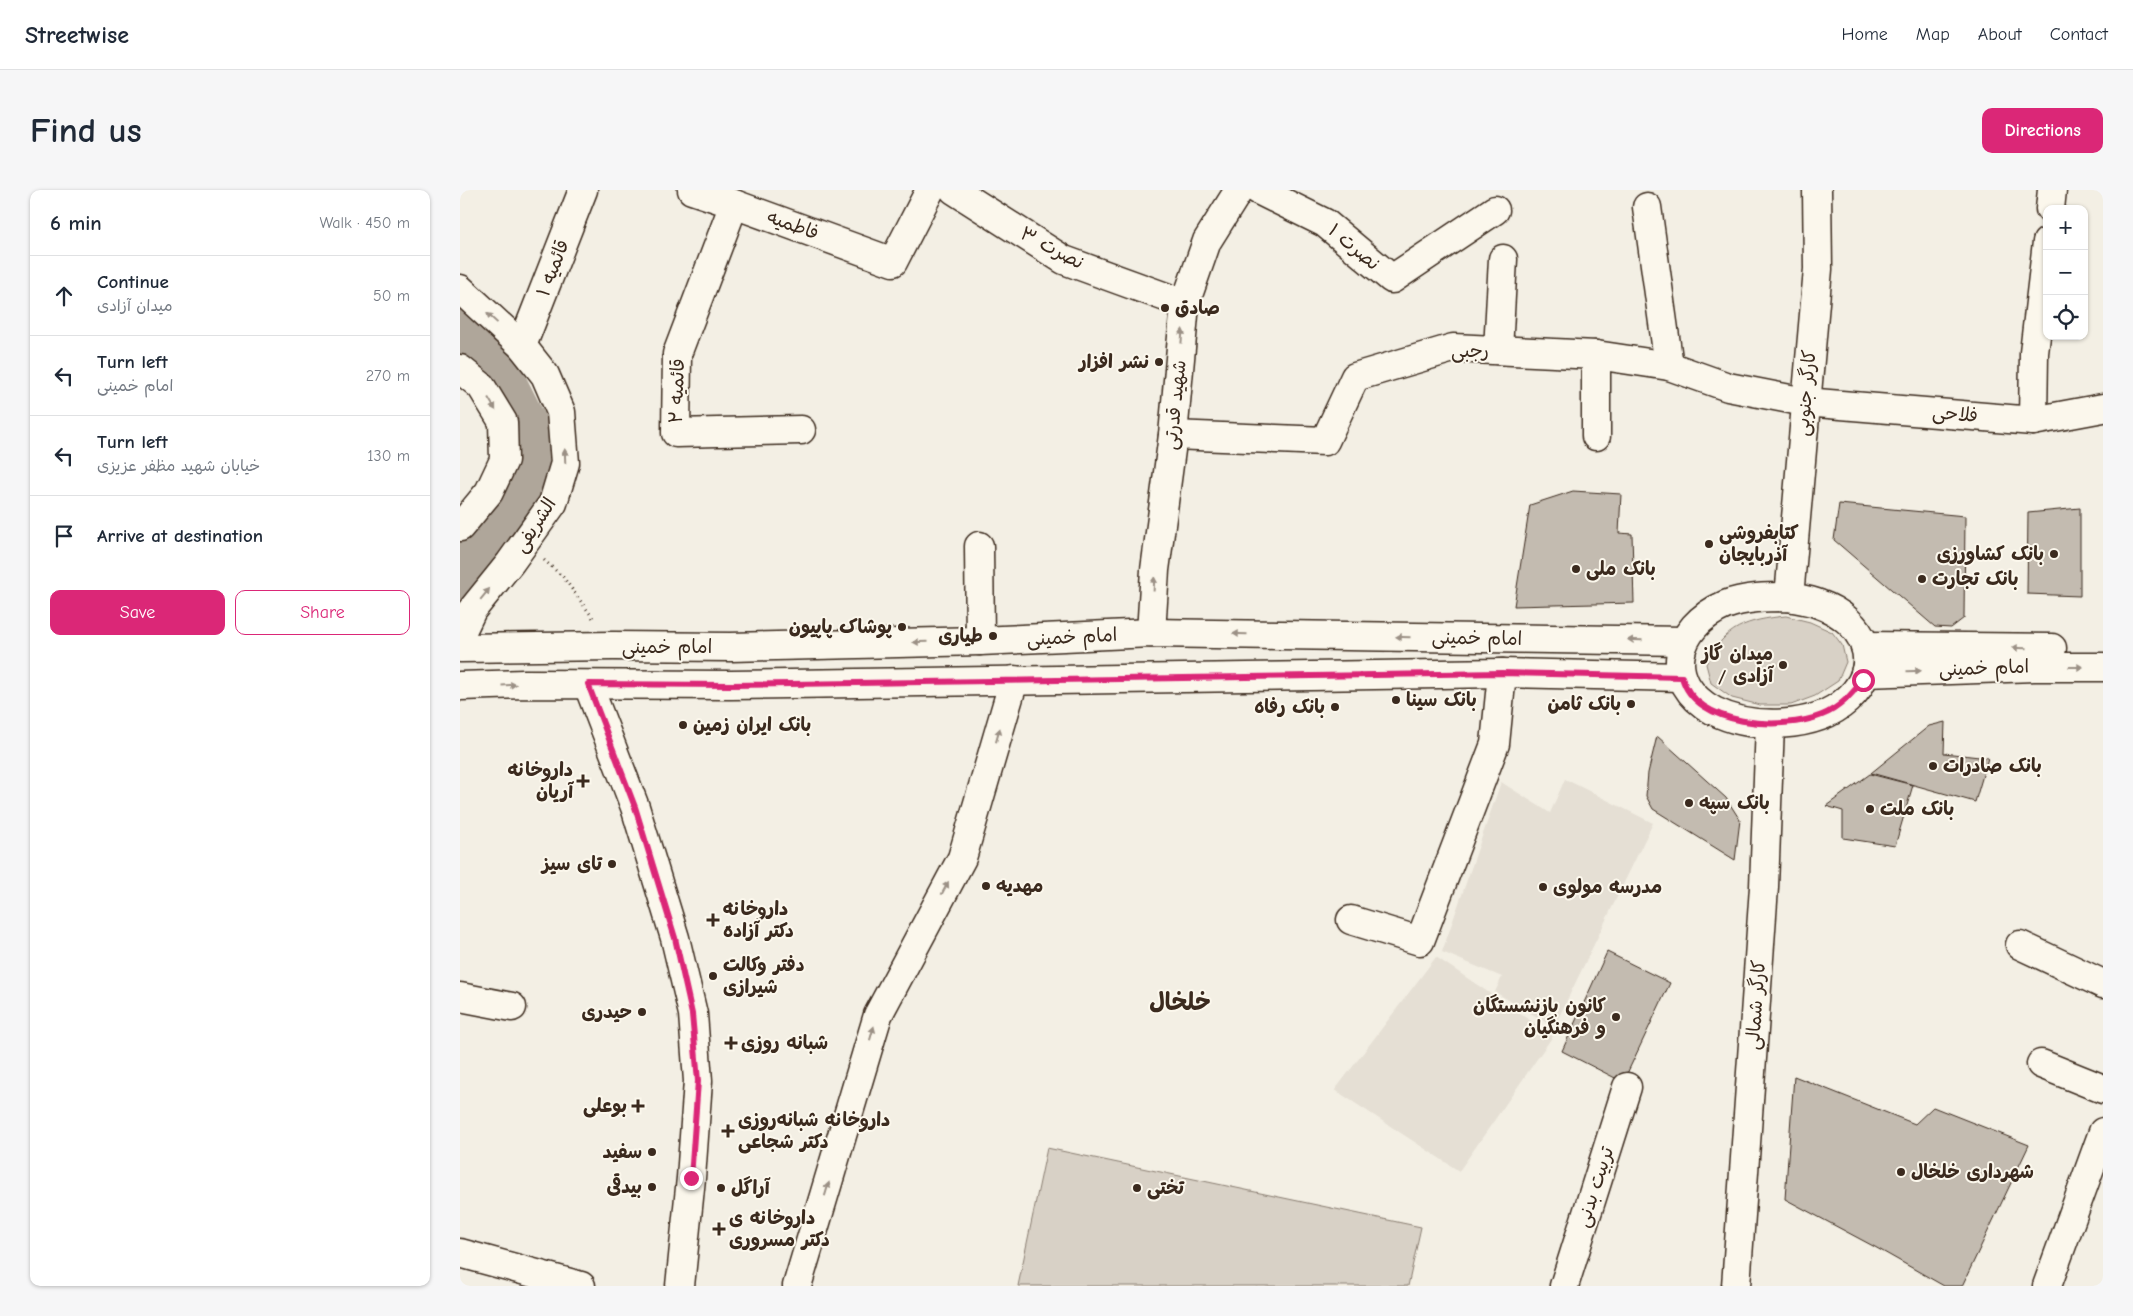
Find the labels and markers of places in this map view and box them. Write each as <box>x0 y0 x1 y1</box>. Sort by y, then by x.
place label: صادق <box>1175 297 1220 319</box>
marker: صادق <box>1159 302 1171 314</box>
place label: نشر افزار <box>1077 351 1149 373</box>
marker: نشر افزار <box>1153 356 1165 368</box>
place label: کتابفروشی آذربایجان <box>1719 522 1799 567</box>
marker: کتابفروشی آذربایجان <box>1703 538 1715 550</box>
place label: بانک کشاورزی <box>1937 543 2044 566</box>
marker: بانک کشاورزی <box>2048 548 2060 560</box>
place label: بانک ملی <box>1586 558 1656 581</box>
marker: بانک ملی <box>1570 563 1582 575</box>
place label: بانک تجارت <box>1932 568 2018 591</box>
marker: بانک تجارت <box>1916 573 1928 585</box>
place label: پوشاک پاپیون <box>789 616 892 639</box>
marker: پوشاک پاپیون <box>896 621 908 633</box>
place label: طیاری <box>938 625 983 647</box>
marker: طیاری <box>987 630 999 642</box>
place label: میدان گاز / آزادی <box>1700 642 1774 687</box>
marker: میدان گاز / آزادی <box>1777 659 1789 671</box>
place label: بانک سینا <box>1406 689 1477 712</box>
place label: بانک ثامن <box>1547 693 1621 716</box>
marker: بانک سینا <box>1390 694 1402 706</box>
place label: بانک رفاه <box>1254 696 1325 719</box>
marker: بانک ثامن <box>1625 698 1637 710</box>
marker: بانک رفاه <box>1329 701 1341 713</box>
place label: بانک ایران زمین <box>693 714 811 737</box>
marker: بانک ایران زمین <box>677 719 689 731</box>
place label: بانک صادرات <box>1943 755 2042 778</box>
place label: داروخانه آریان <box>508 759 574 803</box>
marker: بانک صادرات <box>1927 760 1939 772</box>
marker: داروخانه آریان <box>577 775 589 787</box>
place label: بانک سپه <box>1699 792 1770 815</box>
marker: بانک سپه <box>1683 797 1695 809</box>
place label: بانک ملت <box>1880 798 1954 821</box>
marker: بانک ملت <box>1864 803 1876 815</box>
place label: تای سیز <box>540 853 603 875</box>
marker: تای سیز <box>606 858 618 870</box>
place label: مهدیه <box>996 875 1043 897</box>
place label: مدرسه مولوی <box>1553 876 1662 899</box>
marker: مهدیه <box>980 880 992 892</box>
marker: مدرسه مولوی <box>1537 881 1549 893</box>
place label: داروخانه دکتر آزاده <box>723 898 794 942</box>
marker: داروخانه دکتر آزاده <box>707 914 719 926</box>
place label: دفتر وکالت شیرازی <box>723 954 805 998</box>
marker: دفتر وکالت شیرازی <box>707 970 719 982</box>
place label: کانون بازنشستگان و فرهنگیان <box>1473 994 1607 1039</box>
place label: حیدری <box>582 1001 632 1023</box>
marker: حیدری <box>636 1006 648 1018</box>
marker: کانون بازنشستگان و فرهنگیان <box>1610 1011 1622 1023</box>
place label: شبانه روزی <box>741 1032 828 1055</box>
marker: شبانه روزی <box>725 1037 737 1049</box>
place label: بوعلی <box>583 1095 627 1118</box>
marker: بوعلی <box>631 1099 645 1113</box>
place label: داروخانه شبانه‌روزی دکتر شجاعی <box>738 1109 890 1154</box>
marker: داروخانه شبانه‌روزی دکتر شجاعی <box>722 1125 734 1137</box>
place label: سفید <box>603 1141 642 1163</box>
marker: سفید <box>646 1146 658 1158</box>
place label: شهرداری خلخال <box>1911 1161 2034 1183</box>
marker: شهرداری خلخال <box>1895 1166 1907 1178</box>
place label: بیدقی <box>606 1173 642 1199</box>
place label: آراگل <box>731 1176 771 1199</box>
place label: تختی <box>1147 1177 1186 1200</box>
marker: بیدقی <box>646 1181 658 1193</box>
marker: آراگل <box>715 1182 727 1194</box>
marker: تختی <box>1131 1182 1143 1194</box>
place label: داروخانه ی دکتر مسروری <box>729 1207 830 1251</box>
marker: داروخانه ی دکتر مسروری <box>713 1223 725 1235</box>

